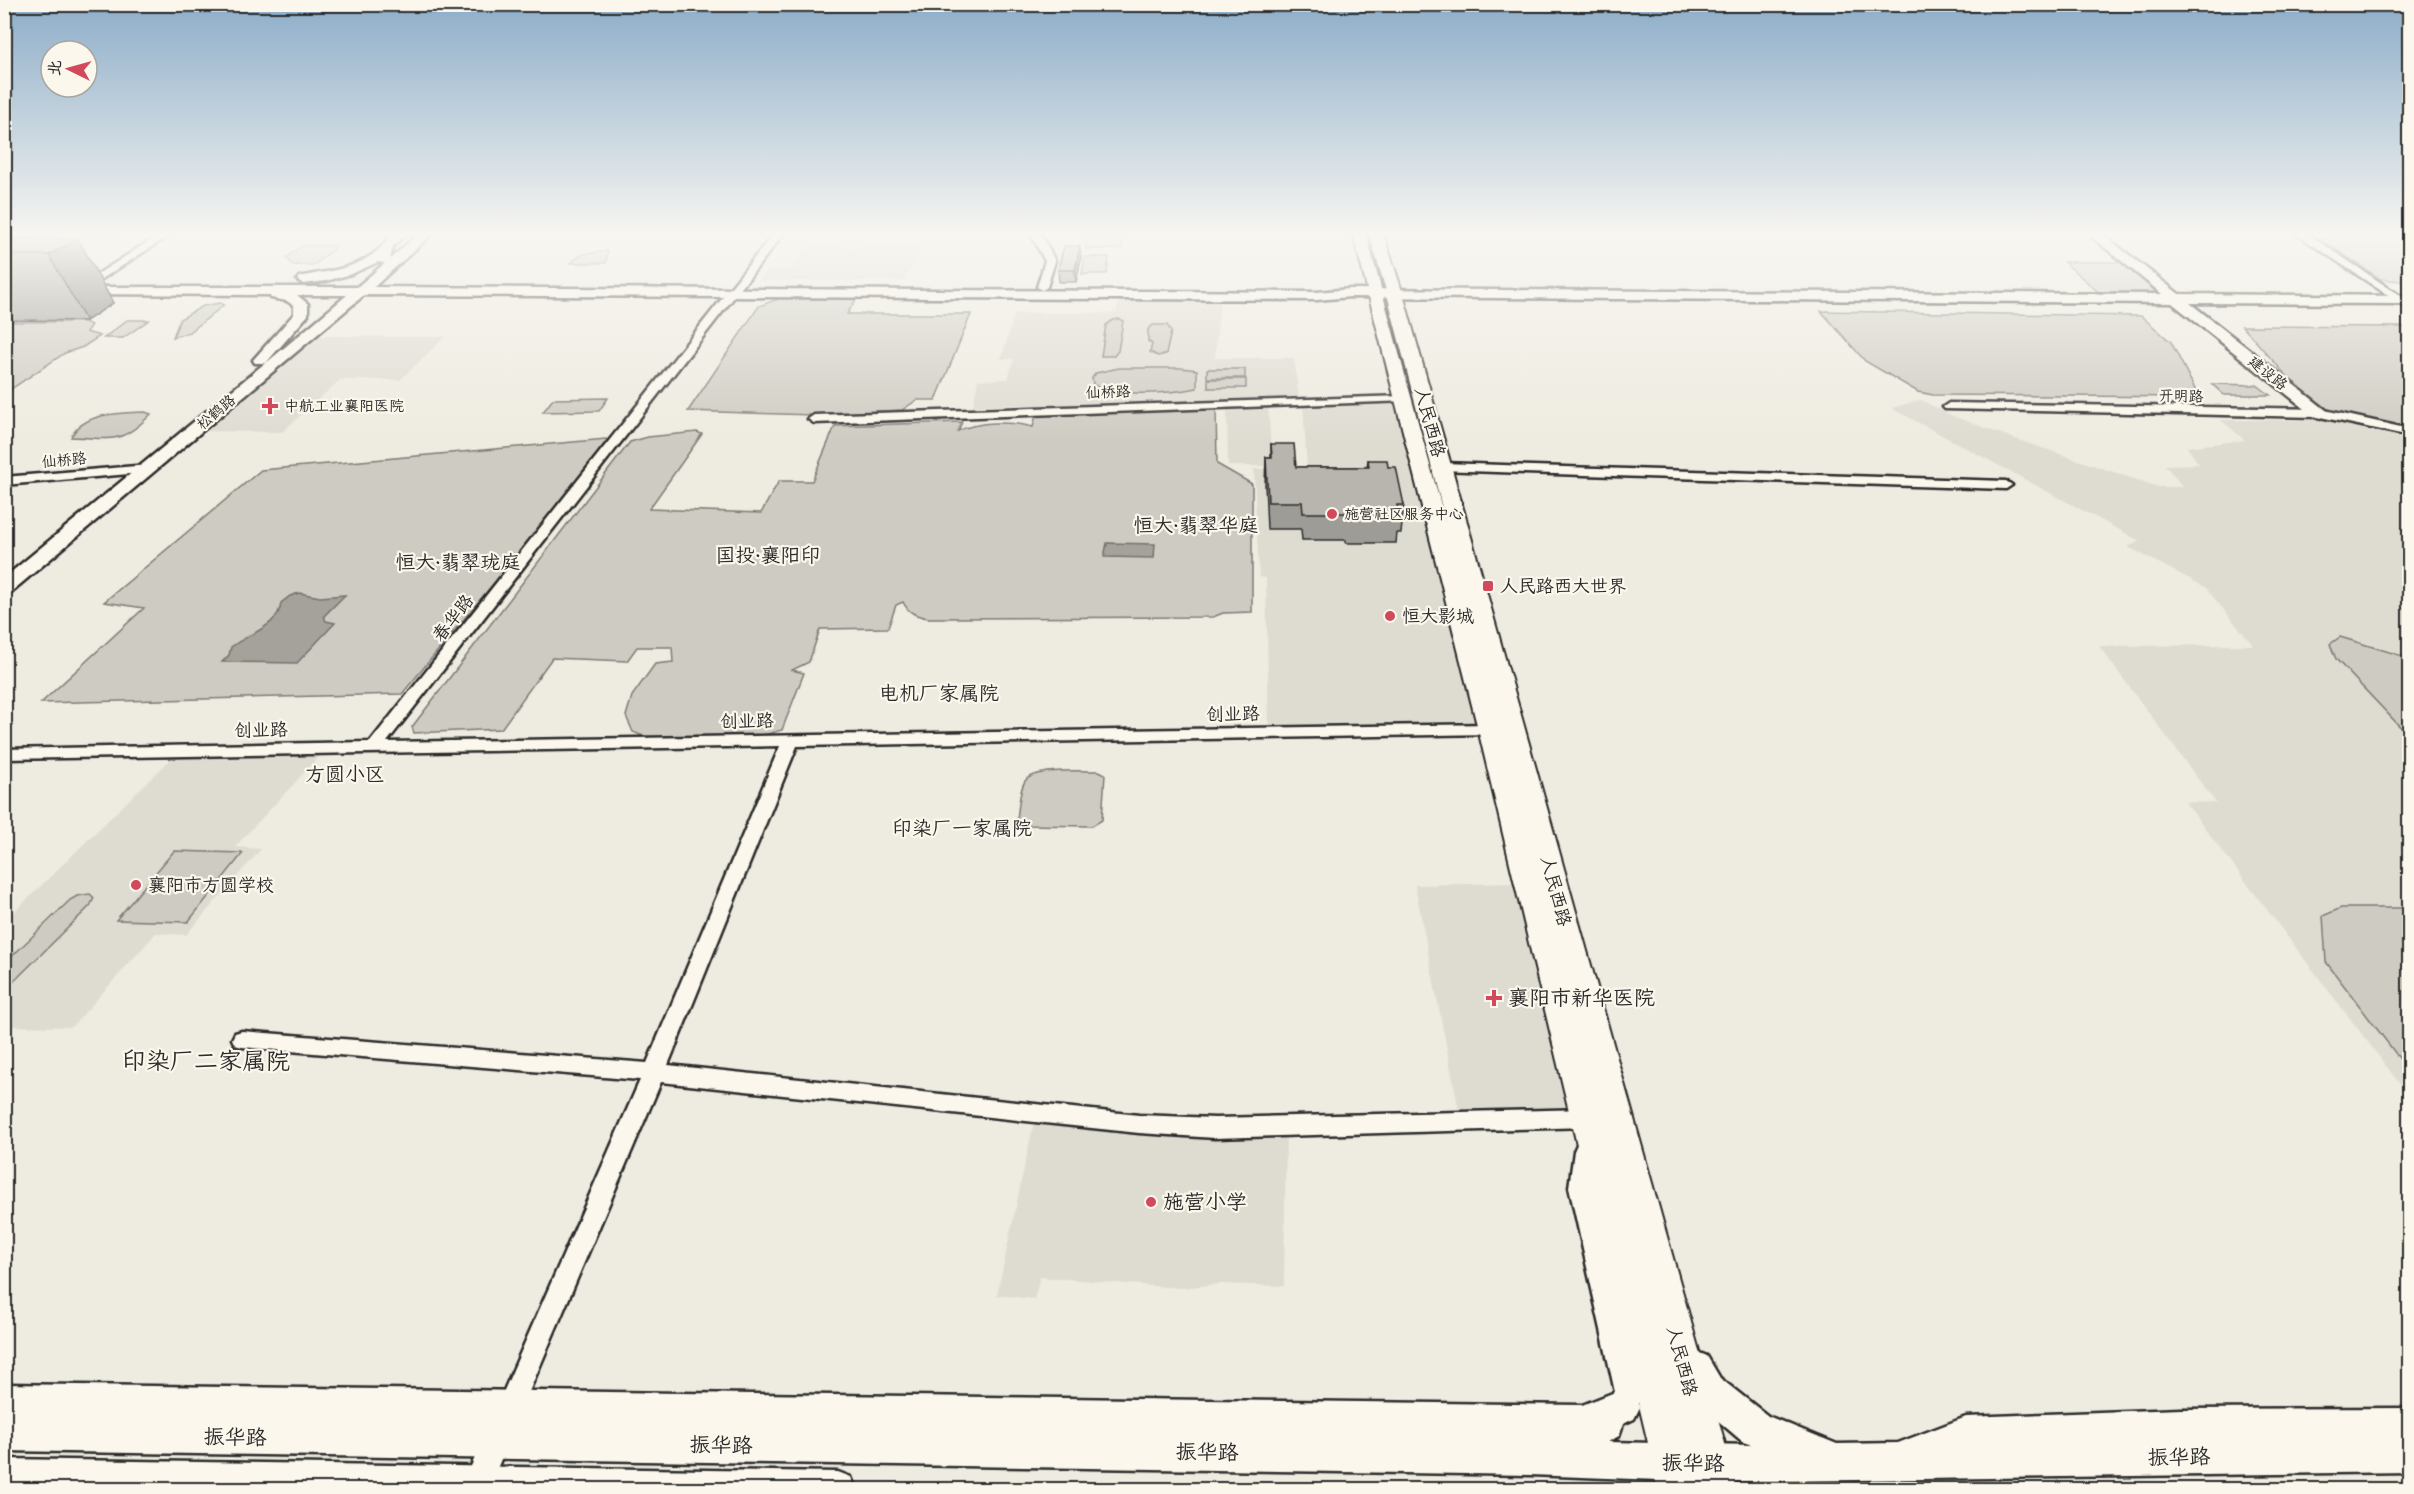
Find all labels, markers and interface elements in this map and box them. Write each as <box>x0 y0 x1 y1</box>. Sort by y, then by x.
north arrow <box>39 39 99 99</box>
text: 北 <box>44 59 65 77</box>
street label: 建设路 <box>2245 352 2291 394</box>
street label: 仙桥路 <box>1085 382 1131 402</box>
street label: 人民西路 <box>1410 384 1450 460</box>
street label: 开明路 <box>2158 387 2204 405</box>
street label: 松鹤路 <box>193 391 239 433</box>
marker: 中航工业襄阳医院 <box>261 397 279 415</box>
place label: 中航工业襄阳医院 <box>284 397 404 415</box>
street label: 仙桥路 <box>41 449 87 471</box>
place label: 施营社区服务中心 <box>1344 505 1464 523</box>
marker: 施营社区服务中心 <box>1325 507 1339 521</box>
district label: 恒大·翡翠华庭 <box>1134 513 1258 537</box>
district label: 国投·襄阳印 <box>716 543 820 567</box>
district label: 恒大·翡翠珑庭 <box>396 550 520 574</box>
place label: 人民路西大世界 <box>1500 575 1626 597</box>
marker: 人民路西大世界 <box>1481 579 1495 593</box>
street label: 春华路 <box>428 590 478 646</box>
place label: 恒大影城 <box>1402 605 1474 627</box>
marker: 恒大影城 <box>1383 609 1397 623</box>
district label: 电机厂家属院 <box>879 681 999 705</box>
street label: 创业路 <box>1206 703 1260 725</box>
street label: 创业路 <box>720 710 774 732</box>
street label: 创业路 <box>234 719 288 741</box>
district label: 方圆小区 <box>305 762 385 786</box>
district label: 印染厂一家属院 <box>892 816 1032 840</box>
street label: 人民西路 <box>1536 853 1576 929</box>
place label: 襄阳市方圆学校 <box>148 874 274 896</box>
marker: 襄阳市方圆学校 <box>129 878 143 892</box>
place label: 襄阳市新华医院 <box>1508 985 1655 1010</box>
marker: 襄阳市新华医院 <box>1485 989 1503 1007</box>
district label: 印染厂二家属院 <box>122 1046 290 1075</box>
place label: 施营小学 <box>1163 1189 1247 1214</box>
marker: 施营小学 <box>1144 1195 1158 1209</box>
street label: 人民西路 <box>1662 1323 1702 1399</box>
street label: 振华路 <box>203 1423 267 1450</box>
street label: 振华路 <box>689 1431 753 1458</box>
street label: 振华路 <box>1175 1438 1239 1465</box>
street label: 振华路 <box>2147 1443 2211 1470</box>
street label: 振华路 <box>1661 1449 1725 1476</box>

